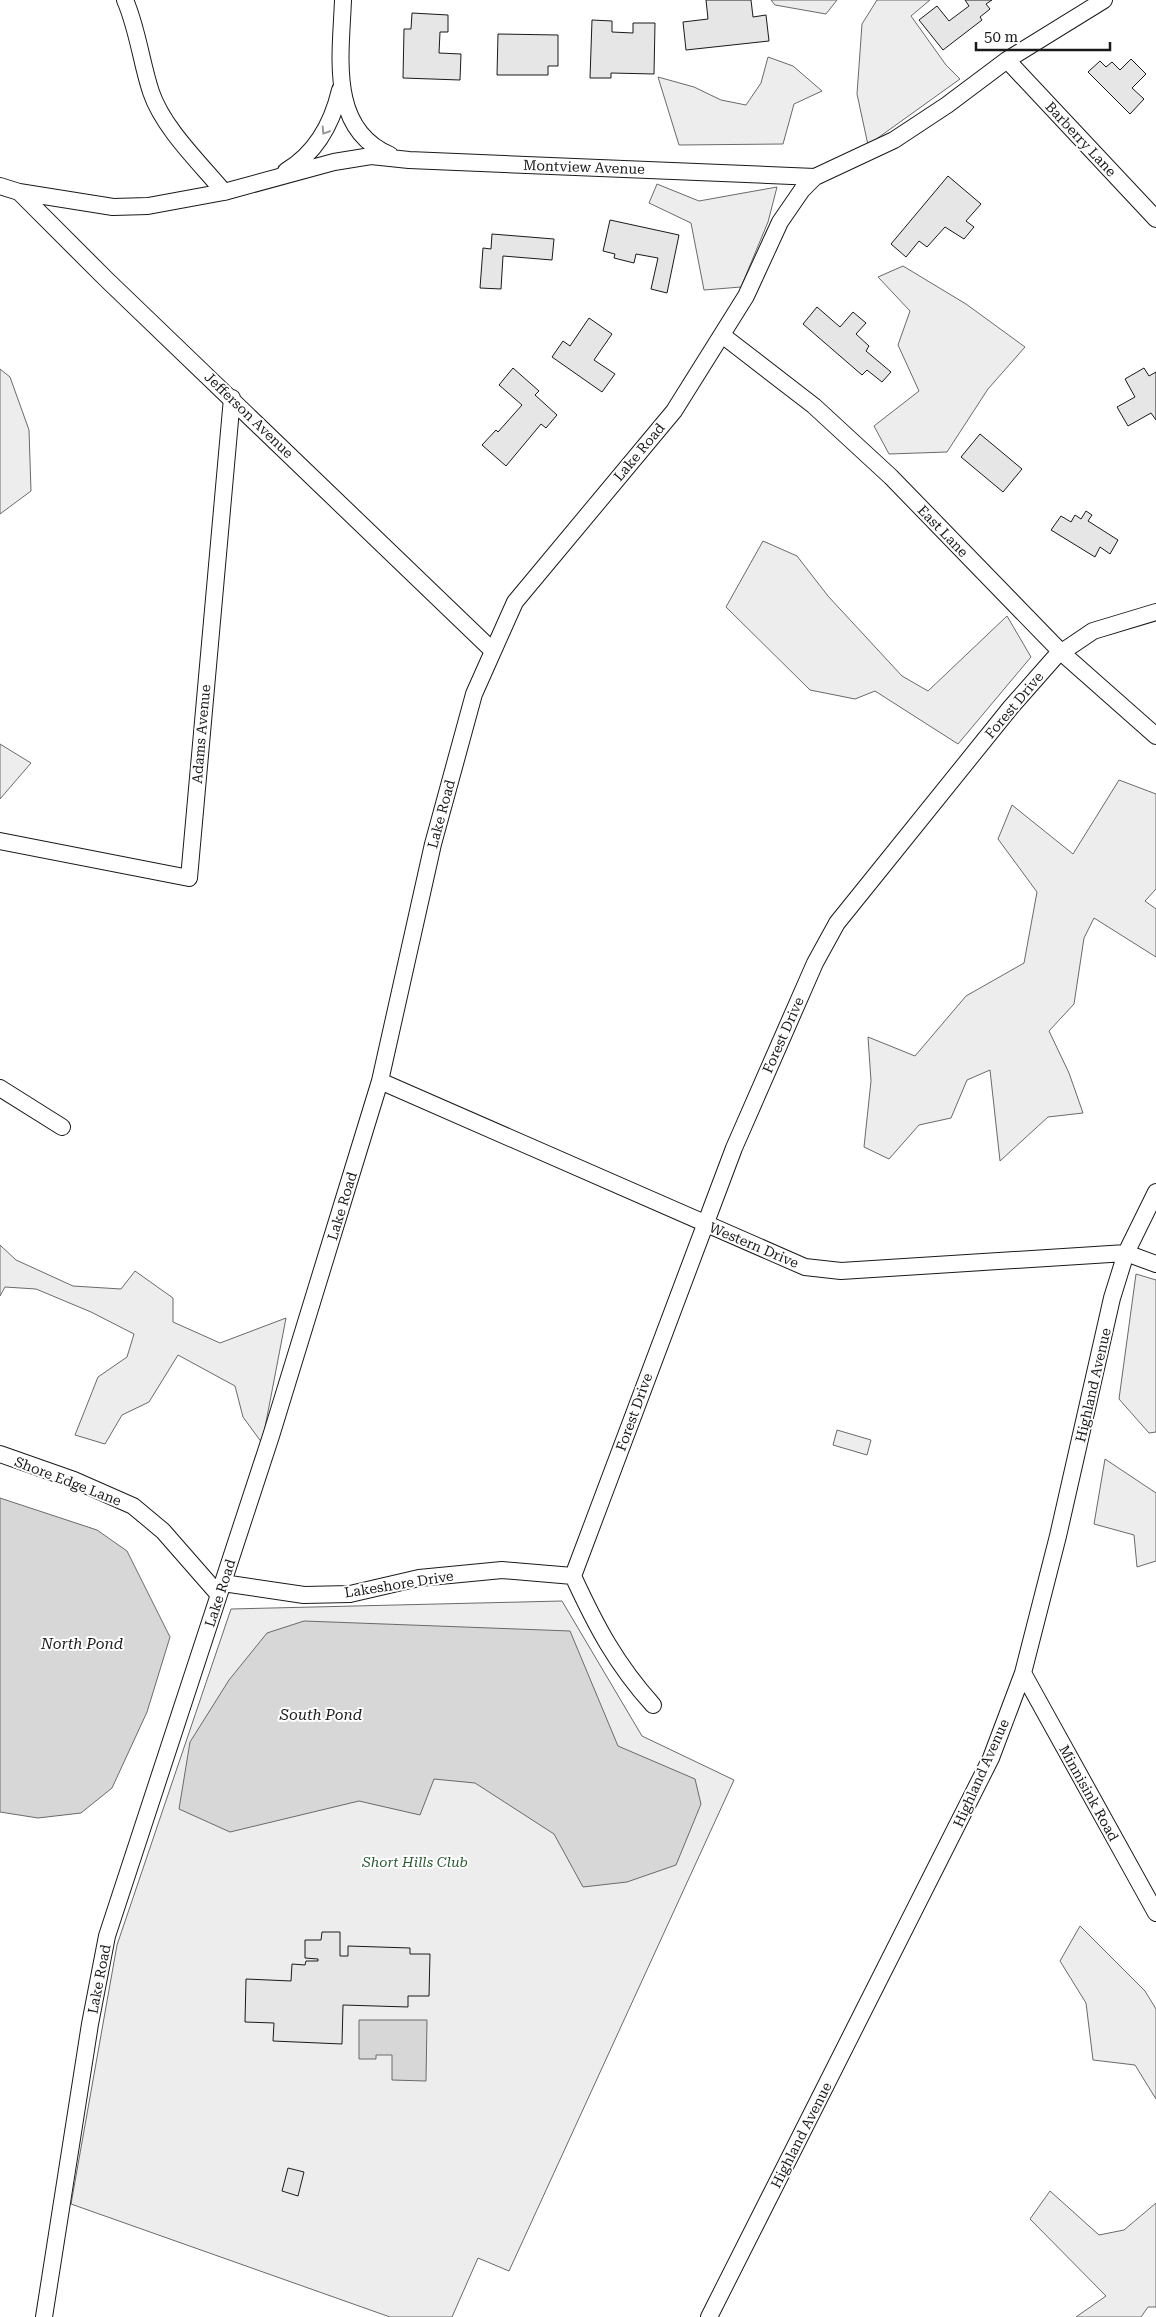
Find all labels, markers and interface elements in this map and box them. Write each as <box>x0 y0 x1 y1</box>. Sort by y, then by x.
scale bar <box>976 20 1110 52</box>
text: 50 m <box>984 28 1019 46</box>
street label: Barberry Lane <box>1042 98 1120 180</box>
one-way arrow <box>322 126 331 135</box>
street label: Montview Avenue <box>523 157 645 177</box>
street label: Jefferson Avenue <box>201 369 297 462</box>
street label: Lake Road <box>610 420 668 484</box>
street label: East Lane <box>915 502 972 560</box>
street label: Forest Drive <box>982 668 1047 741</box>
street label: Adams Avenue <box>189 683 213 784</box>
street label: Lake Road <box>424 778 458 850</box>
street label: Forest Drive <box>759 994 807 1076</box>
street label: Lake Road <box>324 1170 360 1242</box>
street label: Western Drive <box>707 1219 801 1271</box>
street label: Highland Avenue <box>1072 1326 1114 1444</box>
street label: Forest Drive <box>613 1371 656 1453</box>
street label: Shore Edge Lane <box>12 1453 124 1509</box>
street label: Lake Road <box>202 1557 239 1629</box>
street label: Lakeshore Drive <box>343 1567 455 1601</box>
water label: North Pond <box>40 1635 123 1653</box>
water label: South Pond <box>279 1706 362 1724</box>
street label: Highland Avenue <box>950 1716 1012 1830</box>
street label: Minnisink Road <box>1056 1742 1122 1844</box>
park label: Short Hills Club <box>361 1854 468 1870</box>
street label: Lake Road <box>84 1943 114 2015</box>
street label: Highland Avenue <box>767 2079 835 2191</box>

